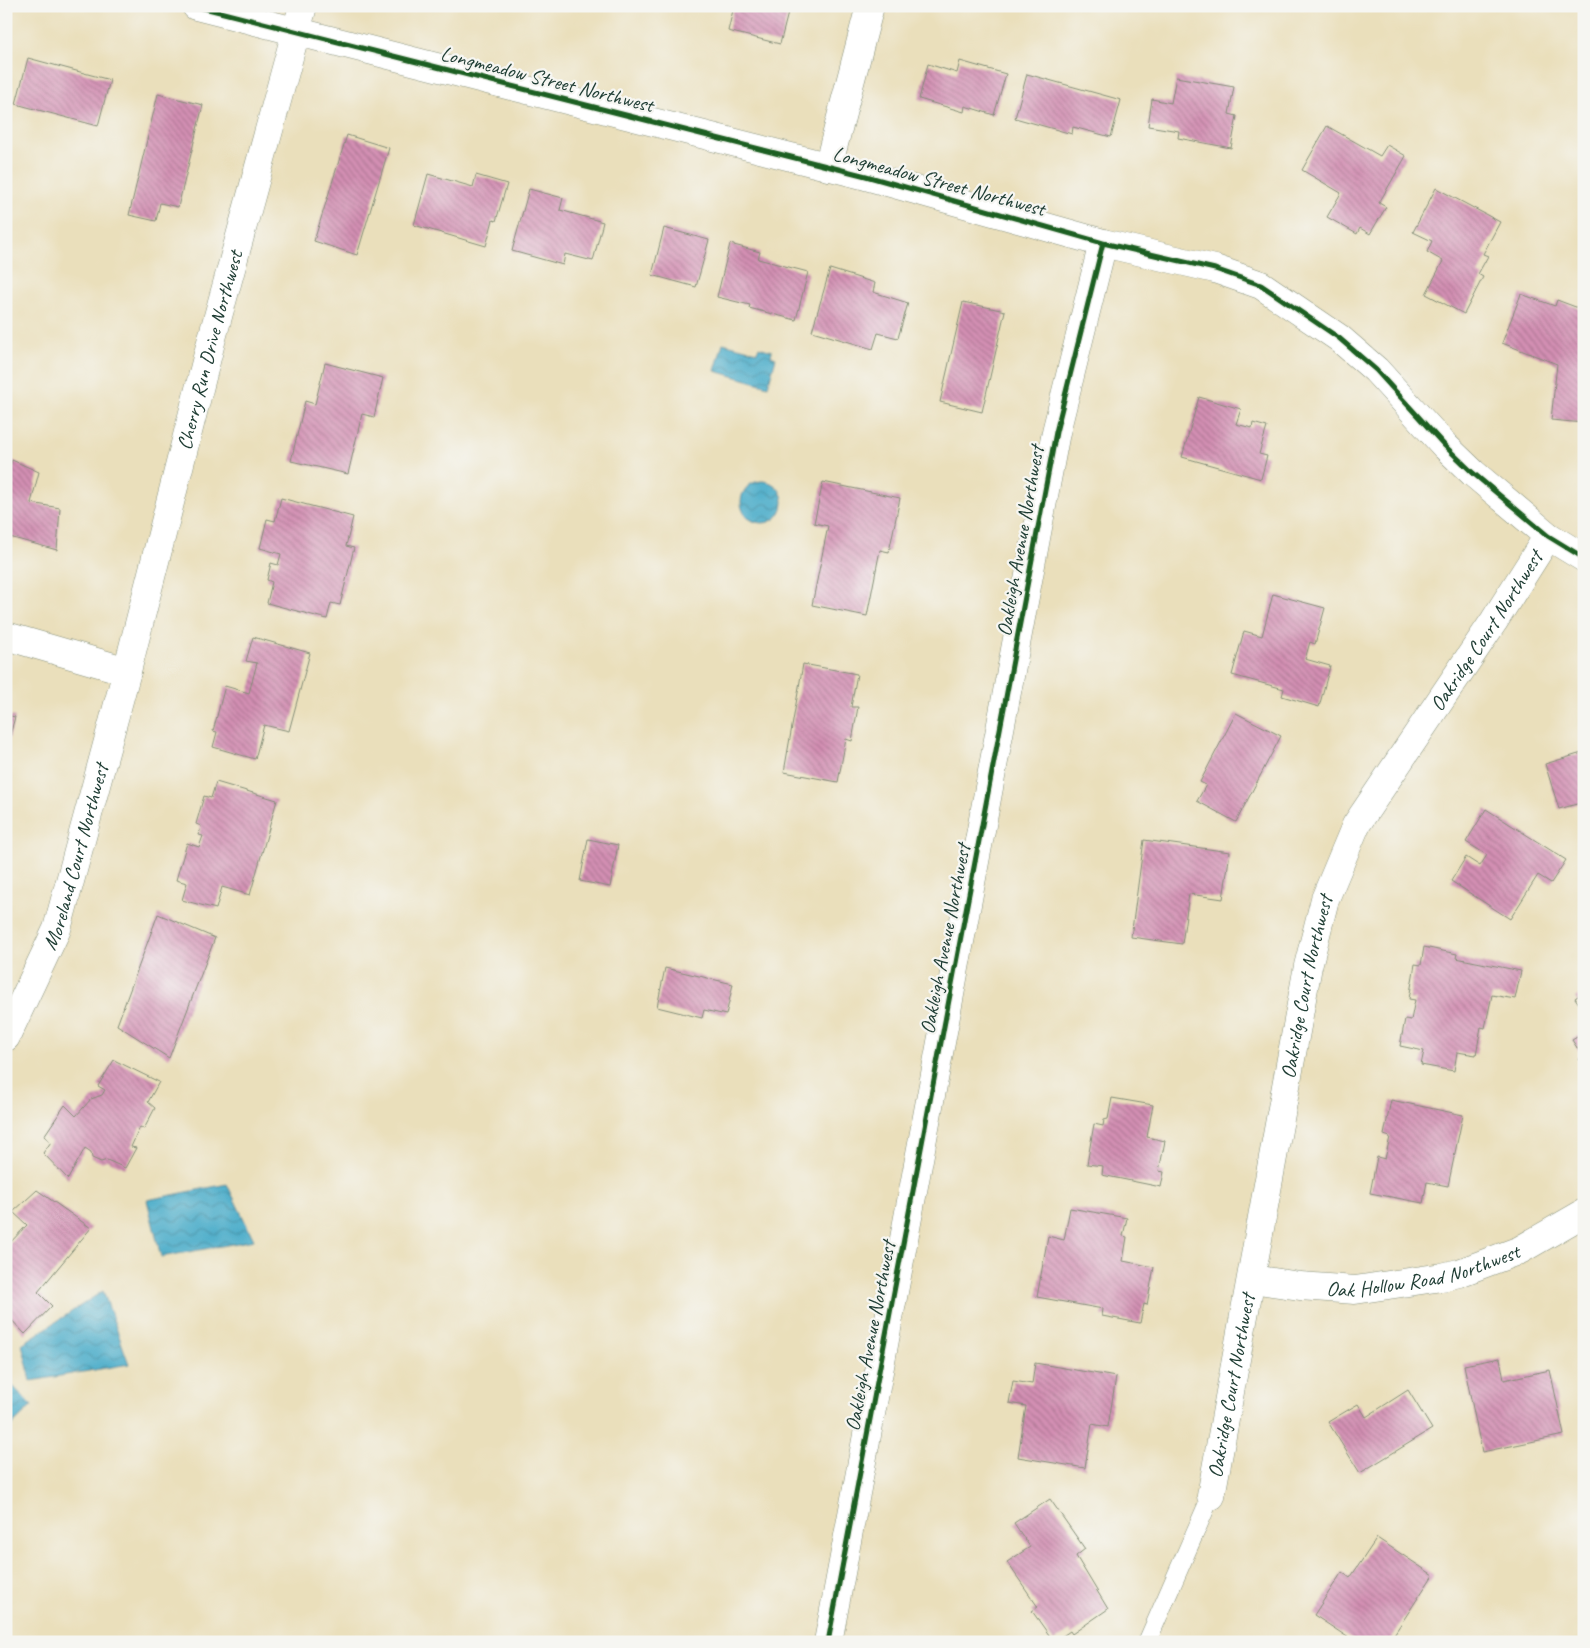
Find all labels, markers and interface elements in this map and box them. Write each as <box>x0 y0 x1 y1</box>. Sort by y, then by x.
street label: Longmeadow Street Northwest <box>438 40 658 119</box>
street label: Longmeadow Street Northwest <box>830 140 1050 222</box>
street label: Cherry Run Drive Northwest <box>171 246 249 453</box>
street label: Oakleigh Avenue Northwest <box>990 441 1050 638</box>
street label: Oakridge Court Northwest <box>1424 543 1550 716</box>
street label: Moreland Court Northwest <box>36 758 115 954</box>
street label: Oakleigh Avenue Northwest <box>914 839 977 1036</box>
street label: Oakridge Court Northwest <box>1275 890 1339 1080</box>
street label: Oakleigh Avenue Northwest <box>839 1236 902 1433</box>
street label: Oak Hollow Road Northwest <box>1326 1238 1525 1303</box>
street label: Oakridge Court Northwest <box>1202 1289 1261 1480</box>

